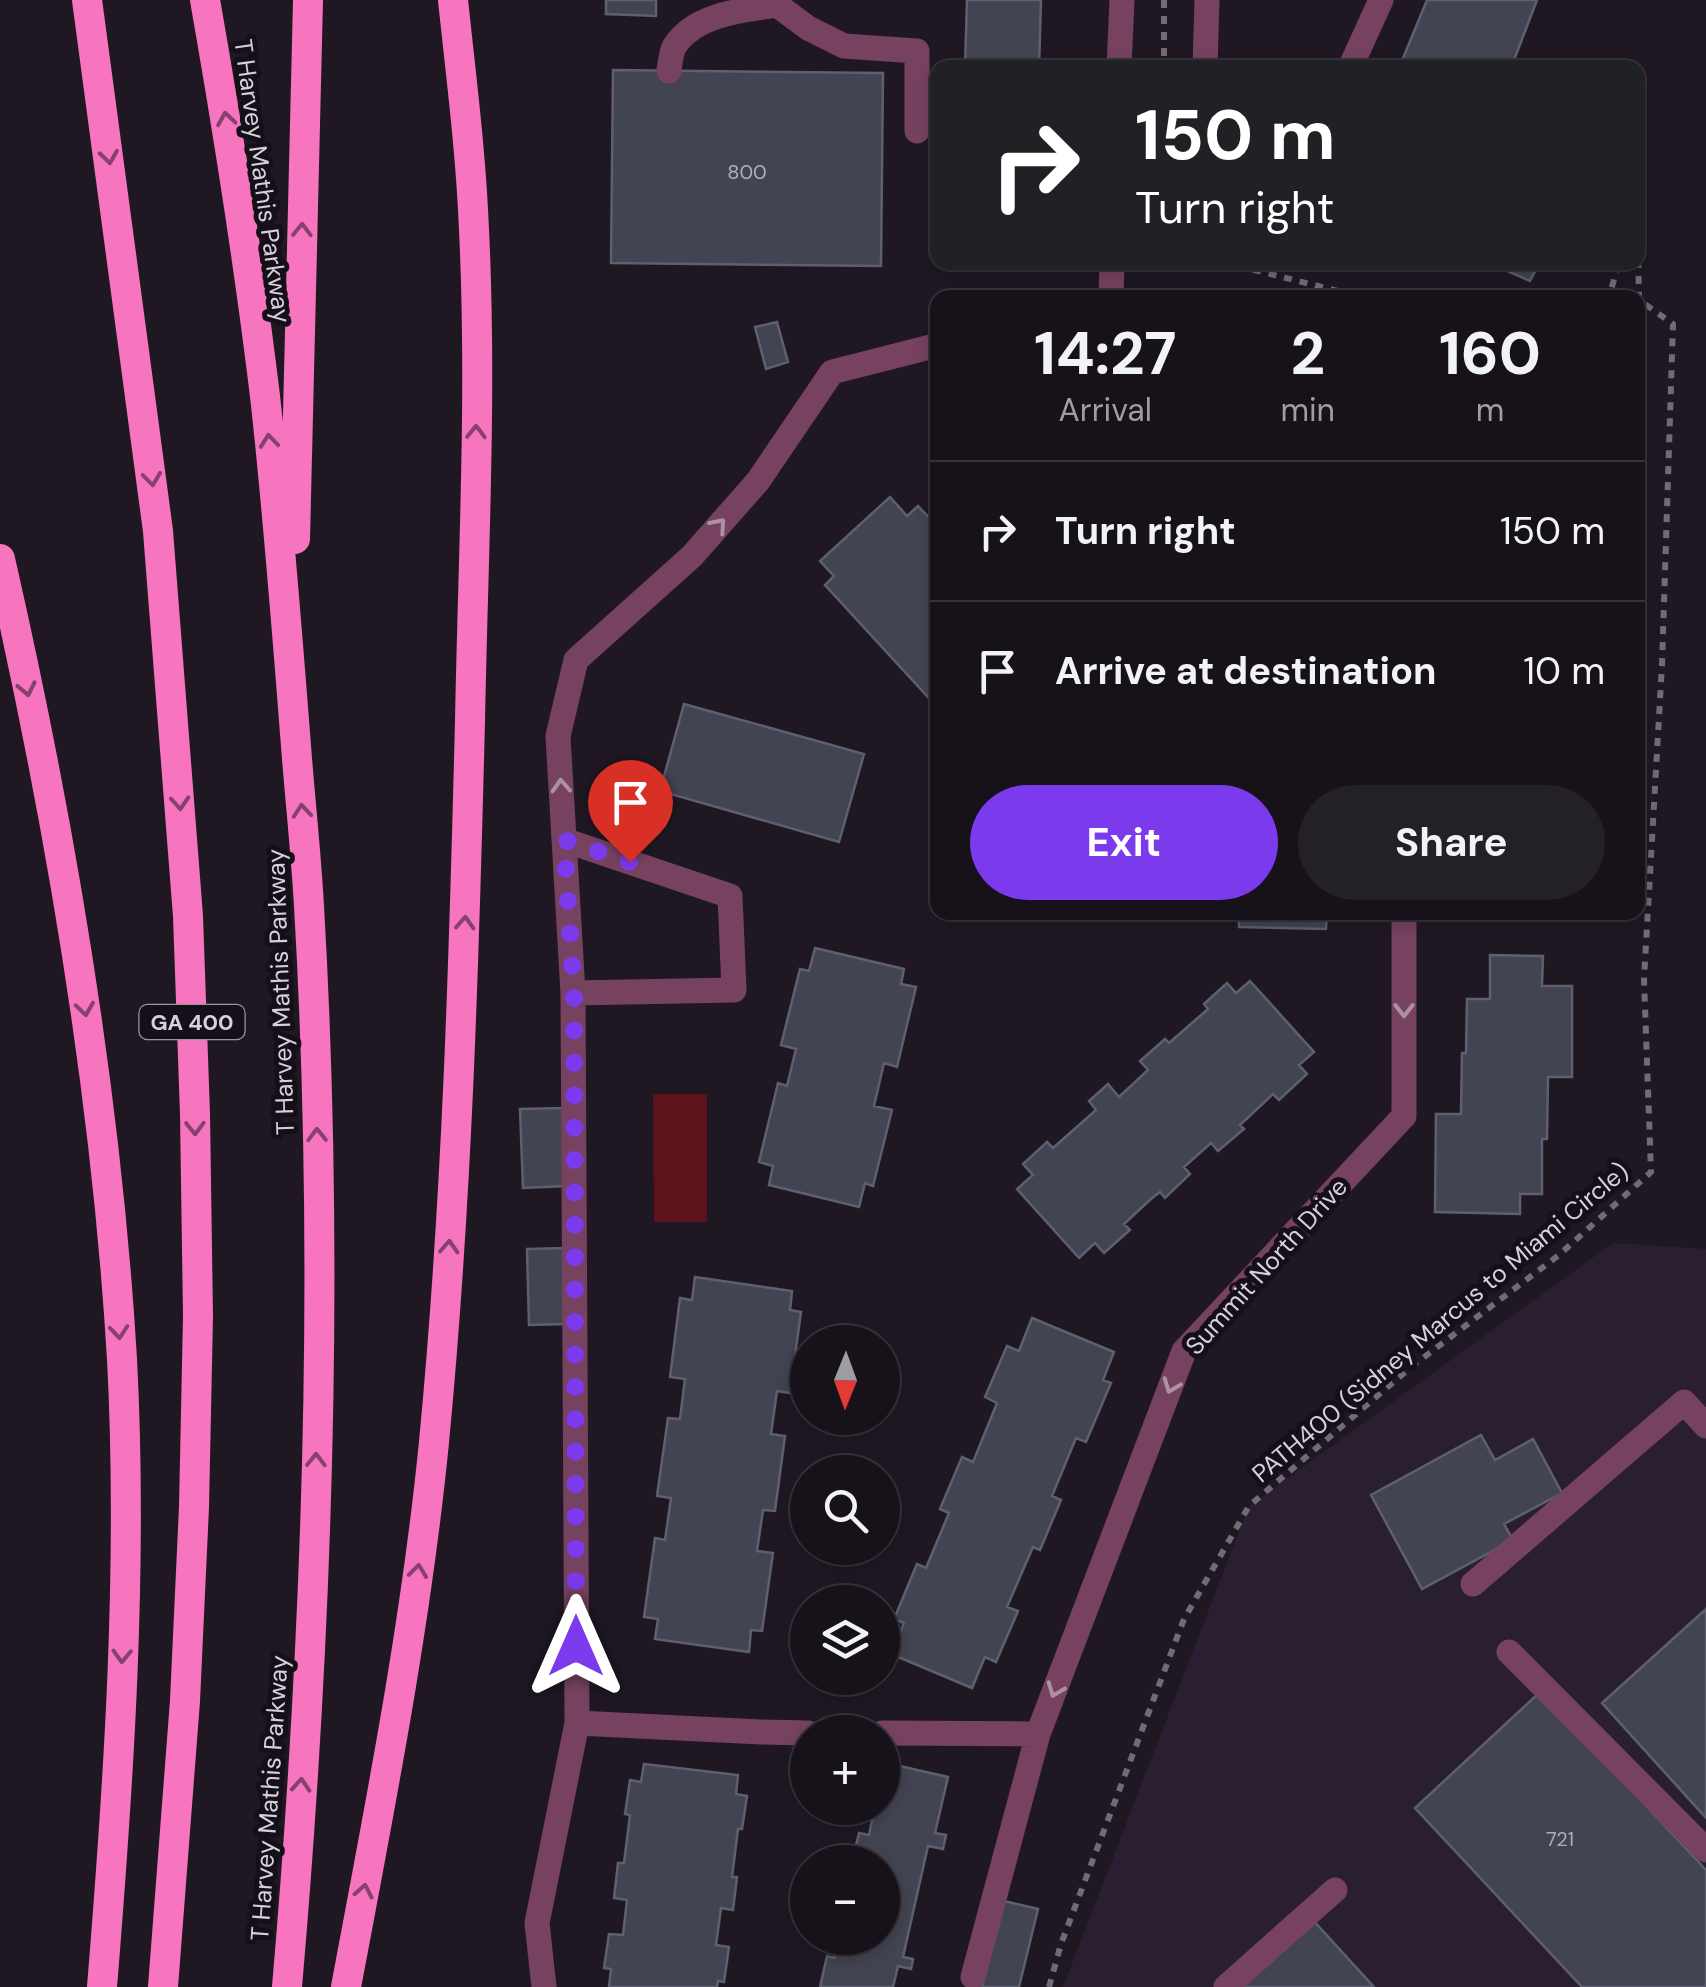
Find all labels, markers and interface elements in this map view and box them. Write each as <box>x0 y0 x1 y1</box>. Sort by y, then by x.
street label: T Harvey Mathis Parkway <box>226 37 299 325</box>
text: 150 m <box>1135 90 1336 181</box>
icon: right <box>970 100 1100 230</box>
one-way arrow <box>216 110 237 127</box>
one-way arrow <box>98 149 119 165</box>
house number: 800 <box>727 159 767 185</box>
text: Turn right <box>1135 178 1334 237</box>
one-way arrow <box>292 221 313 237</box>
text: 14:27 <box>1034 314 1176 393</box>
text: 2 <box>1290 314 1325 393</box>
text: 160 <box>1439 314 1541 393</box>
text: Arrival <box>1059 389 1152 431</box>
text: min <box>1280 389 1335 431</box>
text: m <box>1476 389 1504 431</box>
one-way arrow <box>465 423 486 439</box>
one-way arrow <box>259 432 280 448</box>
one-way arrow <box>140 471 161 488</box>
icon: right <box>970 504 1025 559</box>
text: Turn right <box>1055 506 1236 556</box>
text: 150 m <box>1500 506 1605 556</box>
one-way arrow <box>708 518 726 537</box>
icon: arrive <box>970 644 1025 699</box>
text: Arrive at destination <box>1055 646 1437 696</box>
text: 10 m <box>1523 646 1605 696</box>
one-way arrow <box>16 680 37 697</box>
pin <box>588 760 673 863</box>
icon: arrive <box>603 775 658 830</box>
one-way arrow <box>551 777 572 793</box>
button: Exit <box>970 785 1278 900</box>
button: Share <box>1298 785 1605 900</box>
one-way arrow <box>168 796 190 812</box>
one-way arrow <box>291 802 313 818</box>
street label: T Harvey Mathis Parkway <box>259 848 302 1136</box>
one-way arrow <box>454 914 475 930</box>
one-way arrow <box>74 1000 95 1017</box>
one-way arrow <box>1393 1002 1415 1018</box>
road number: GA 400 <box>140 1005 244 1039</box>
one-way arrow <box>185 1120 206 1136</box>
one-way arrow <box>306 1127 327 1143</box>
street label: PATH400 (Sidney Marcus to Miami Circle) <box>1245 1155 1636 1490</box>
street label: Summit North Drive <box>1178 1171 1355 1362</box>
one-way arrow <box>438 1239 459 1255</box>
one-way arrow <box>108 1324 130 1340</box>
north arrow <box>790 1325 900 1435</box>
map controls <box>790 1325 900 1955</box>
one-way arrow <box>1162 1376 1182 1394</box>
one-way arrow <box>306 1452 327 1468</box>
button: search <box>790 1455 900 1565</box>
one-way arrow <box>407 1562 428 1578</box>
button: layers <box>790 1585 900 1695</box>
position arrow <box>524 1594 628 1698</box>
one-way arrow <box>111 1649 132 1665</box>
street label: T Harvey Mathis Parkway <box>243 1654 296 1942</box>
one-way arrow <box>1046 1680 1067 1697</box>
button: + <box>790 1715 900 1825</box>
one-way arrow <box>290 1777 311 1793</box>
house number: 721 <box>1546 1826 1574 1852</box>
button: − <box>790 1845 900 1955</box>
one-way arrow <box>353 1883 374 1899</box>

